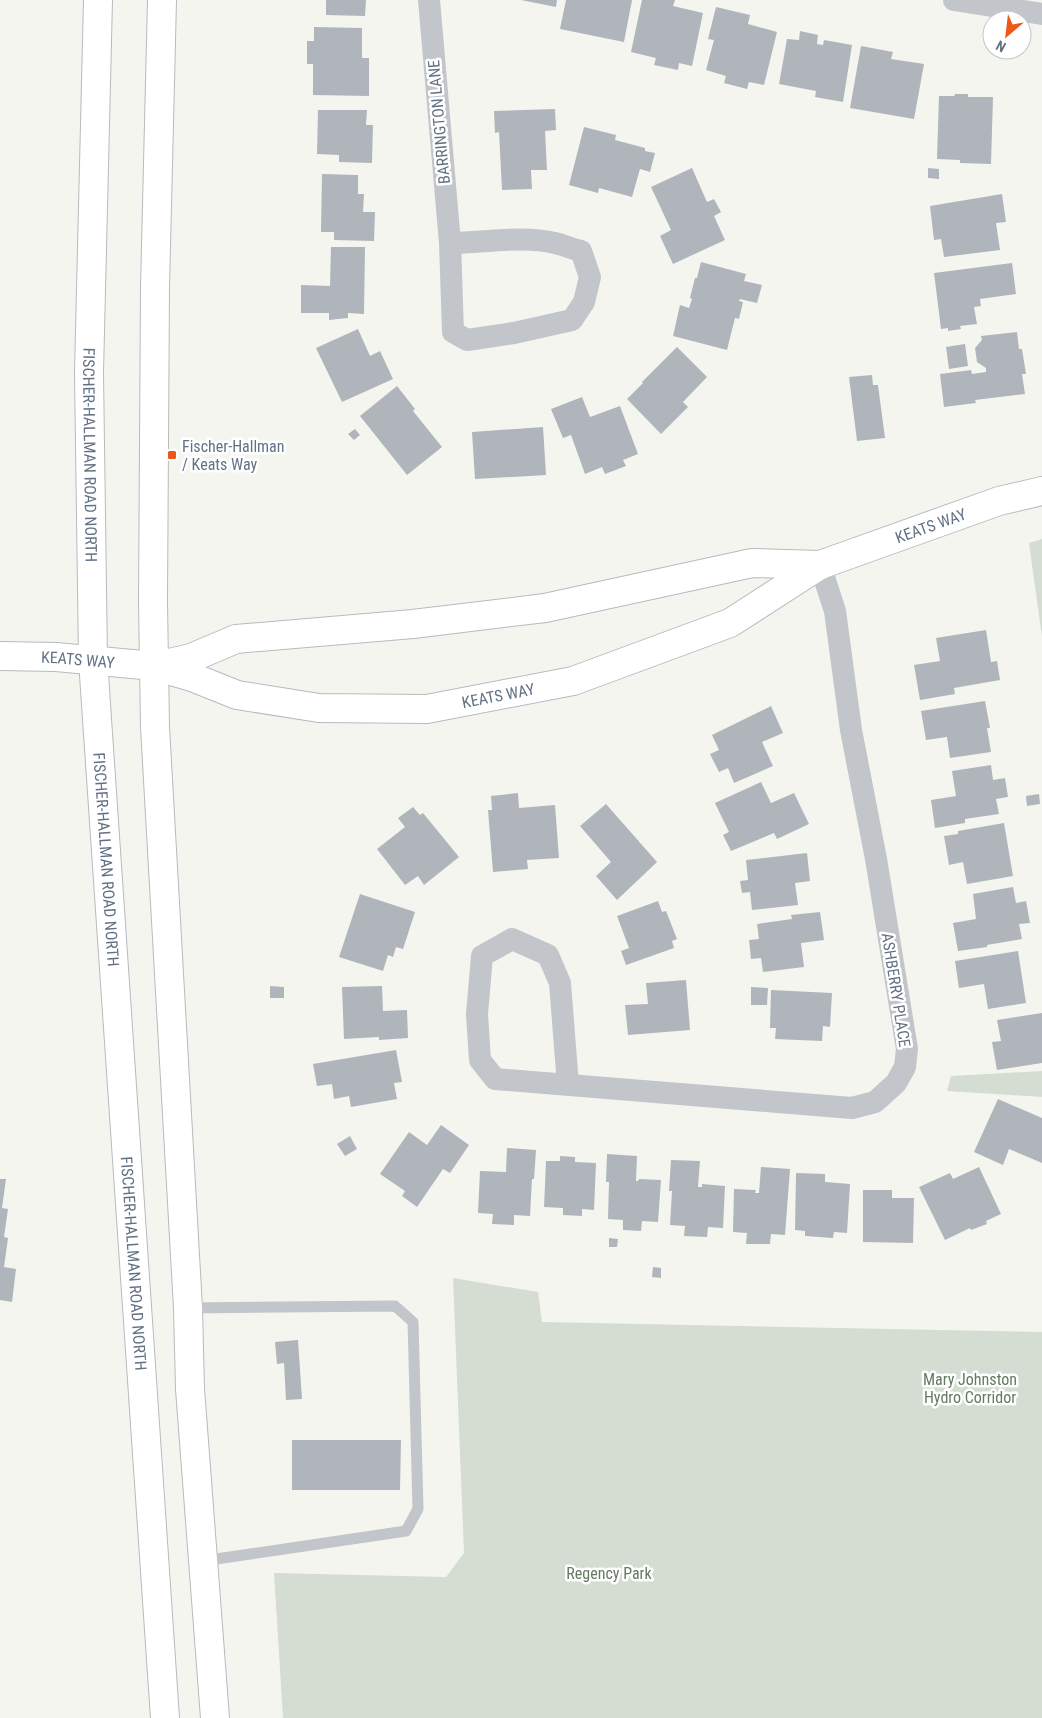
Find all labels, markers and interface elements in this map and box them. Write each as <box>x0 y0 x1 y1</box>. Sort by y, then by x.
north arrow <box>982 10 1032 60</box>
text: N <box>993 37 1008 56</box>
street label: BARRINGTON LANE <box>424 59 454 185</box>
street label: FISCHER-HALLMAN ROAD NORTH <box>79 347 101 562</box>
place label: Fischer-Hallman / Keats Way <box>182 437 285 474</box>
marker: Fischer-Hallman / Keats Way <box>166 449 178 461</box>
street label: KEATS WAY <box>893 504 969 547</box>
street label: KEATS WAY <box>41 647 116 672</box>
street label: KEATS WAY <box>460 679 537 712</box>
street label: FISCHER-HALLMAN ROAD NORTH <box>90 752 123 967</box>
street label: ASHBERRY PLACE <box>878 931 914 1049</box>
street label: FISCHER-HALLMAN ROAD NORTH <box>117 1156 151 1371</box>
park label: Mary Johnston Hydro Corridor <box>923 1370 1017 1407</box>
park label: Regency Park <box>566 1564 652 1583</box>

